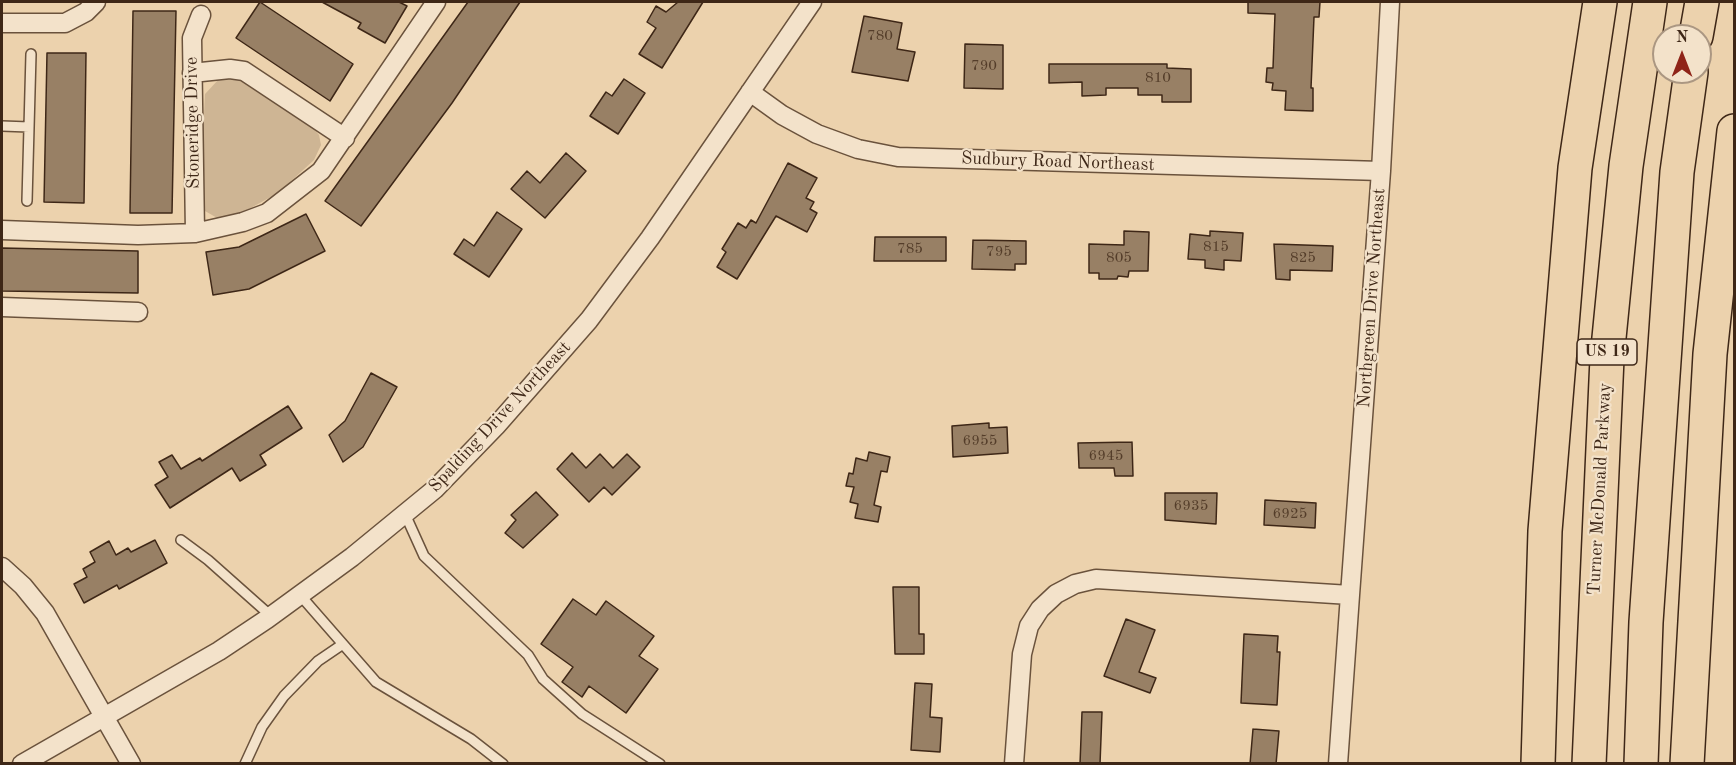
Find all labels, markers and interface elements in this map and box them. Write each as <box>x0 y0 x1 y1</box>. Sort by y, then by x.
north arrow <box>1652 24 1712 84</box>
house number: 780 <box>867 27 893 45</box>
text: N <box>1676 30 1688 46</box>
street label: Stoneridge Drive <box>181 57 205 189</box>
house number: 790 <box>971 57 997 75</box>
house number: 810 <box>1145 69 1171 87</box>
street label: Sudbury Road Northeast <box>961 148 1155 176</box>
street label: Northgreen Drive Northeast <box>1354 187 1390 409</box>
house number: 815 <box>1203 238 1229 256</box>
house number: 785 <box>897 240 923 258</box>
house number: 795 <box>986 243 1012 261</box>
house number: 805 <box>1106 249 1132 267</box>
house number: 825 <box>1290 249 1316 267</box>
street label: Spalding Drive Northeast <box>424 337 576 497</box>
road number: US 19 <box>1577 339 1637 365</box>
street label: Turner McDonald Parkway <box>1584 382 1616 596</box>
house number: 6955 <box>963 432 997 450</box>
house number: 6945 <box>1089 447 1123 465</box>
house number: 6935 <box>1174 497 1208 515</box>
house number: 6925 <box>1273 505 1307 523</box>

